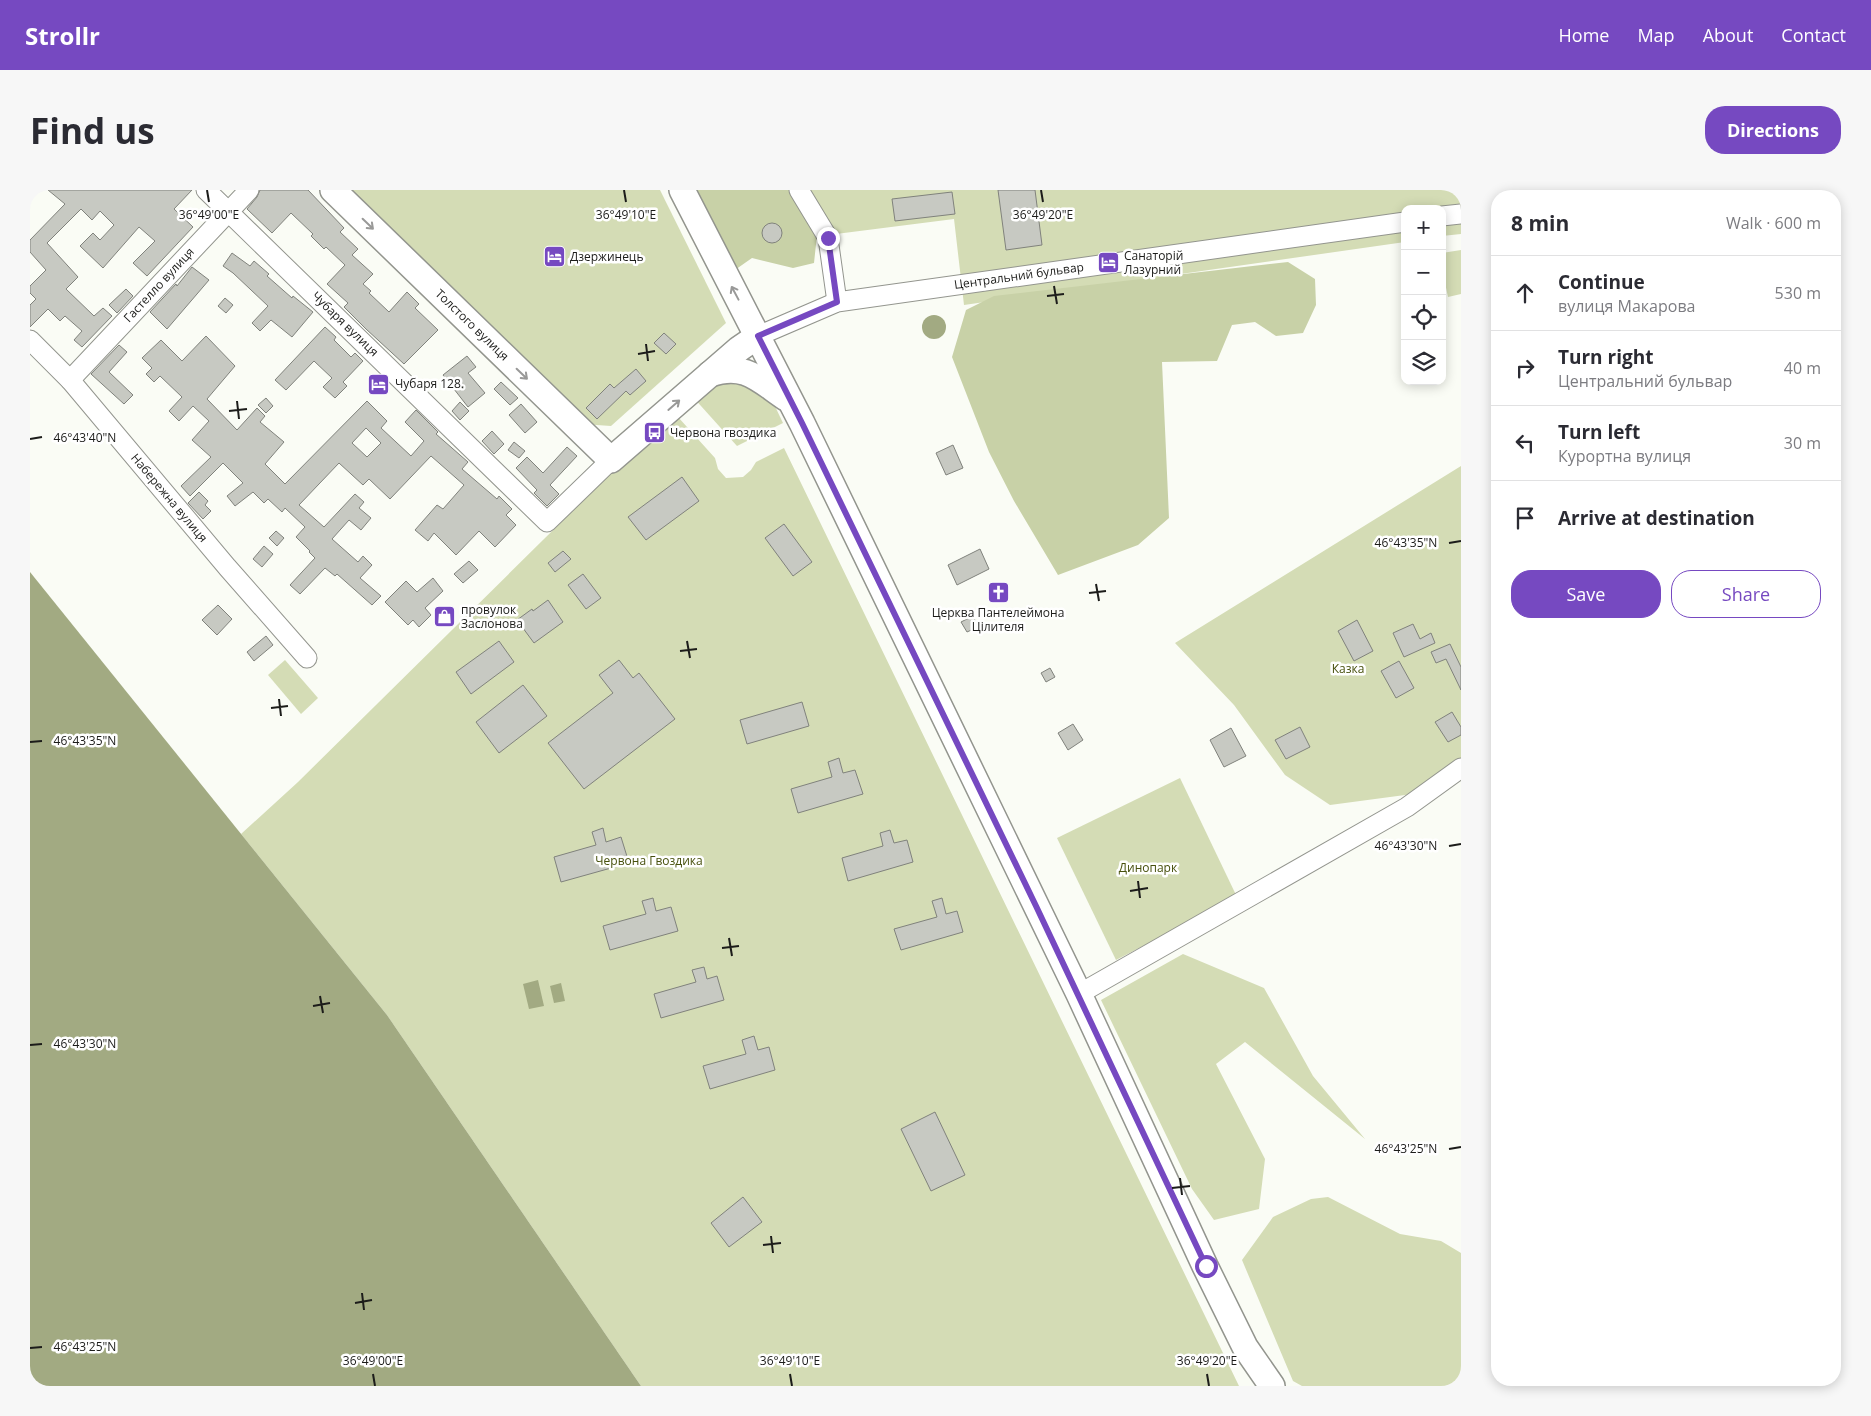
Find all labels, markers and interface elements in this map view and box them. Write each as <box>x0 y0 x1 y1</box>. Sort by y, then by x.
text: Strollr <box>25 19 100 52</box>
text: Home <box>1559 23 1609 47</box>
text: Map <box>1637 23 1675 47</box>
text: About <box>1703 23 1753 47</box>
text: Contact <box>1781 23 1846 47</box>
button: Directions <box>1705 106 1841 154</box>
text: Find us <box>30 107 155 154</box>
map controls <box>1401 205 1446 385</box>
button: + <box>1401 205 1446 250</box>
text: 36°49'00"E <box>179 206 239 223</box>
text: 36°49'10"E <box>596 206 656 223</box>
text: 36°49'20"E <box>1013 206 1073 223</box>
text: 8 min <box>1511 209 1569 237</box>
text: Walk · 600 m <box>1726 212 1821 234</box>
one-way arrow <box>362 218 374 230</box>
route end <box>817 227 840 250</box>
street label: Гастелло вулиця <box>119 244 198 326</box>
hotel icon: Дзержинець <box>542 245 566 269</box>
place label: Санаторій Лазурний <box>1124 247 1183 278</box>
place label: Дзержинець <box>570 248 643 265</box>
button: − <box>1401 250 1446 295</box>
hotel icon: Санаторій Лазурний <box>1096 251 1120 275</box>
street label: Центральний бульвар <box>953 258 1085 293</box>
text: Continue <box>1558 269 1645 295</box>
icon: ahead <box>1511 279 1539 307</box>
text: 530 m <box>1775 282 1821 304</box>
street label: Толстого вулиця <box>432 285 513 364</box>
one-way arrow <box>730 286 739 301</box>
street label: Чубаря вулиця <box>308 287 382 360</box>
button: locate <box>1401 295 1446 340</box>
text: вулиця Макарова <box>1558 295 1696 317</box>
button: layers <box>1401 340 1446 385</box>
text: Turn right <box>1558 344 1653 370</box>
icon: right <box>1511 354 1539 382</box>
text: 40 m <box>1784 357 1821 379</box>
one-way arrow <box>516 368 529 380</box>
text: Центральний бульвар <box>1558 370 1732 392</box>
hotel icon: Чубаря 128. <box>367 372 391 396</box>
place label: Чубаря 128. <box>395 375 464 392</box>
one-way arrow <box>668 400 681 411</box>
text: Turn left <box>1558 419 1640 445</box>
bus stop icon: Червона гвоздика <box>642 421 666 445</box>
place label: Червона гвоздика <box>670 424 776 441</box>
text: 46°43'40"N <box>54 429 116 446</box>
icon: left <box>1511 429 1539 457</box>
text: 30 m <box>1784 432 1821 454</box>
text: Курортна вулиця <box>1558 445 1691 467</box>
street label: Набережна вулиця <box>127 450 212 546</box>
icon: arrive <box>1511 504 1539 532</box>
text: Arrive at destination <box>1558 505 1755 531</box>
text: 46°43'35"N <box>1375 534 1437 551</box>
button: Save <box>1511 570 1661 618</box>
button: Share <box>1671 570 1821 618</box>
church icon: Церква Пантелеймона Цілителя <box>986 580 1010 604</box>
place label: провулок Заслонова <box>461 601 523 632</box>
place label: Церква Пантелеймона Цілителя <box>932 604 1064 635</box>
shop icon: провулок Заслонова <box>433 605 457 629</box>
park label: Казка <box>1332 660 1364 677</box>
text: 46°43'35"N <box>54 732 116 749</box>
text: 46°43'30"N <box>1375 837 1437 854</box>
park label: Червона Гвоздика <box>595 852 703 869</box>
park label: Динопарк <box>1119 859 1178 876</box>
text: 46°43'30"N <box>54 1035 116 1052</box>
text: 46°43'25"N <box>1375 1140 1437 1157</box>
route start <box>1195 1255 1218 1278</box>
text: 46°43'25"N <box>54 1338 116 1355</box>
text: 36°49'00"E <box>343 1352 403 1369</box>
text: 36°49'10"E <box>760 1352 820 1369</box>
text: 36°49'20"E <box>1177 1352 1237 1369</box>

